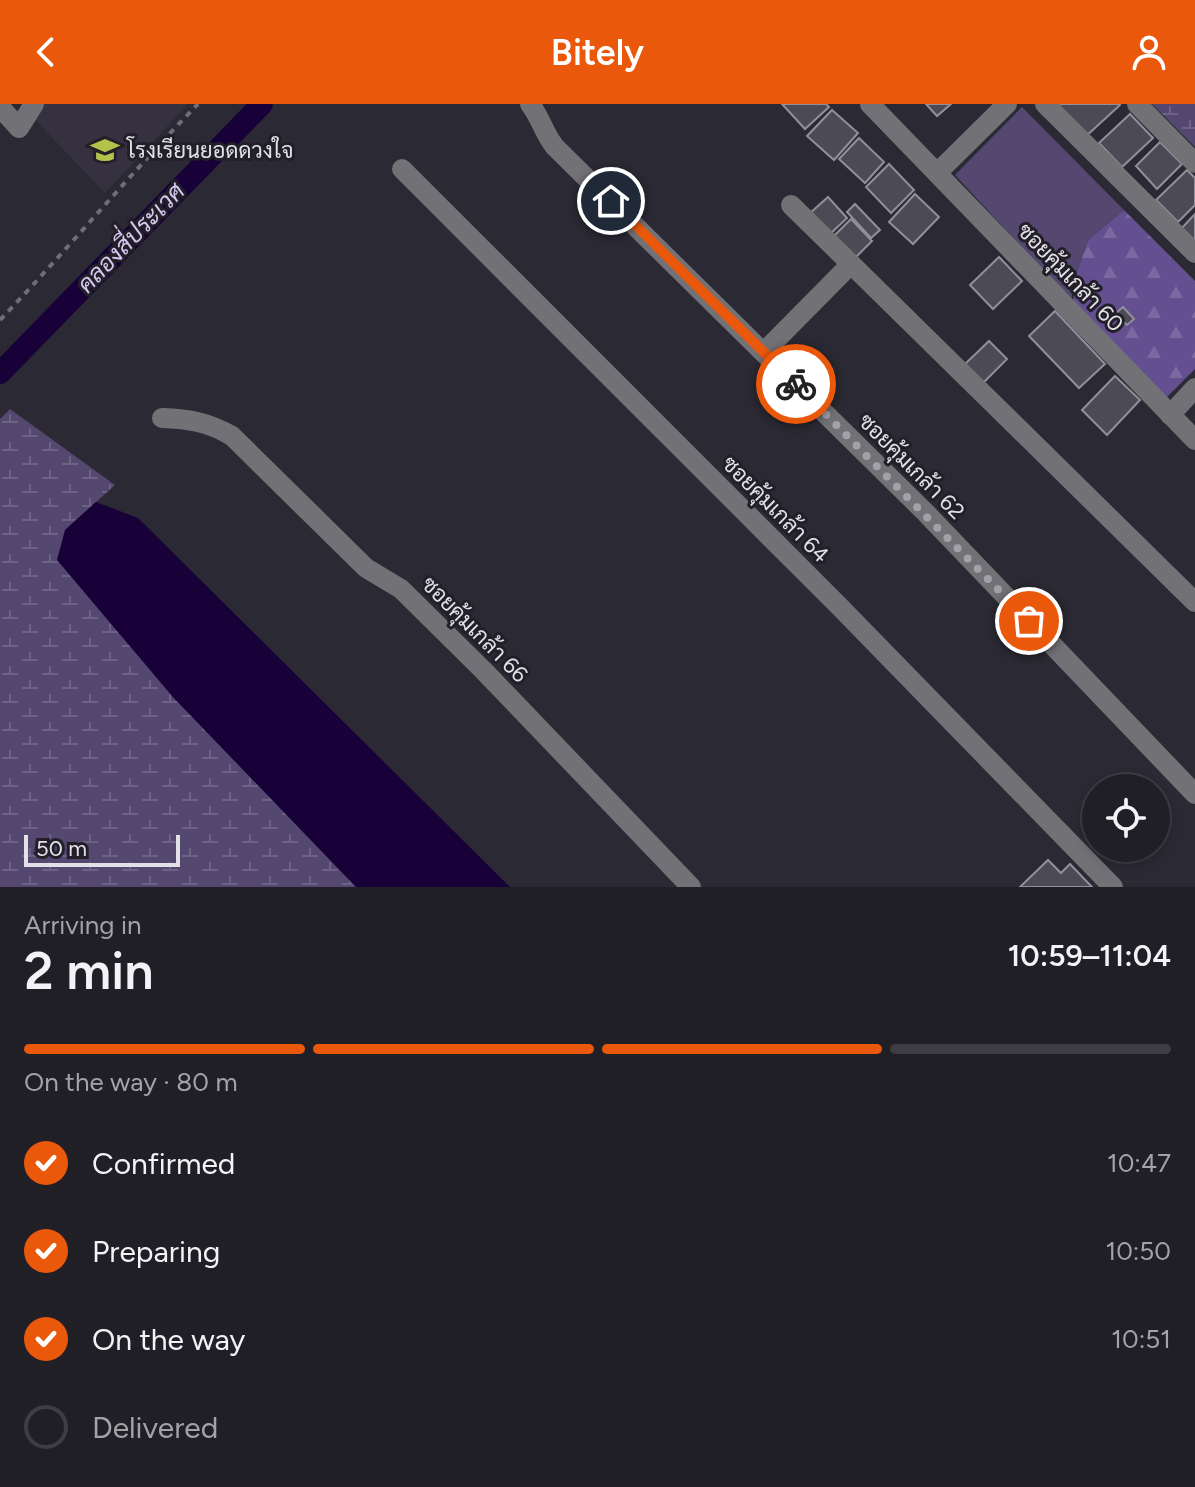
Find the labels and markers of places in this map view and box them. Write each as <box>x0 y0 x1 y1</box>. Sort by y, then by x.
school or university icon: โรงเรียนยอดดวงใจ <box>90 135 120 165</box>
place label: โรงเรียนยอดดวงใจ <box>126 136 293 164</box>
pin <box>577 167 645 235</box>
pin <box>995 587 1063 655</box>

